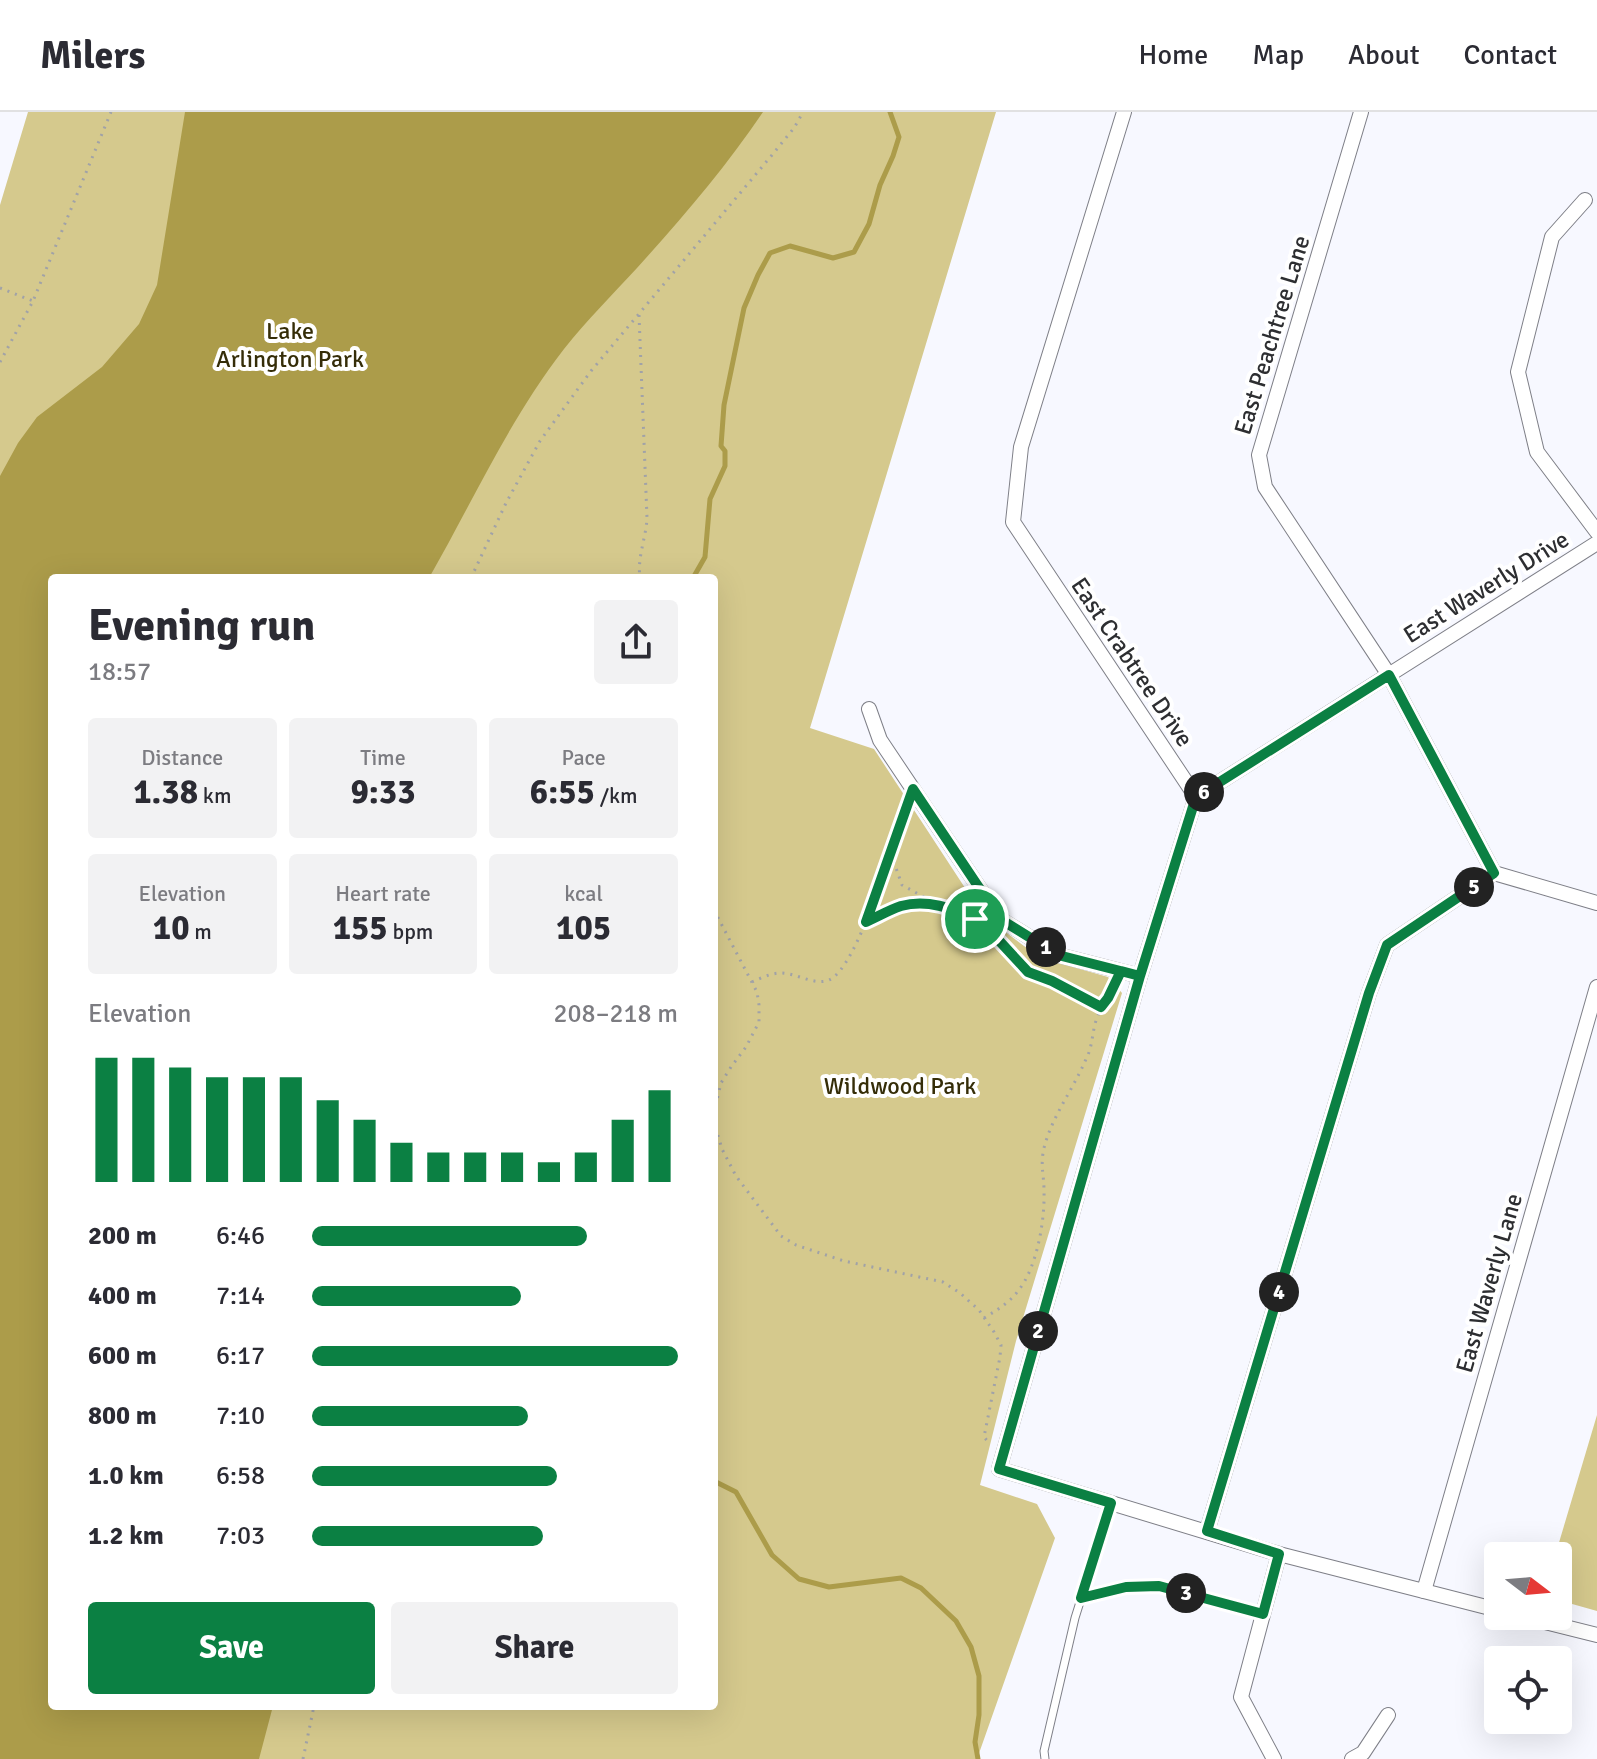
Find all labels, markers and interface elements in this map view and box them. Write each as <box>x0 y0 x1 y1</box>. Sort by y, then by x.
text: Milers <box>40 32 145 79</box>
text: Home <box>1139 38 1208 72</box>
text: Map <box>1252 38 1304 72</box>
text: About <box>1348 38 1420 72</box>
text: Contact <box>1464 38 1557 72</box>
street label: East Peachtree Lane <box>1227 232 1317 438</box>
park label: Lake Arlington Park <box>216 316 364 374</box>
street label: East Waverly Drive <box>1398 524 1574 650</box>
street label: East Crabtree Drive <box>1064 572 1200 752</box>
text: Evening run <box>88 599 315 653</box>
button: share <box>594 600 678 684</box>
text: 18:57 <box>88 656 151 688</box>
text: Distance <box>141 744 223 771</box>
text: Time <box>360 744 406 771</box>
text: Pace <box>562 744 606 771</box>
text: 1.38 <box>133 771 198 813</box>
text: 9:33 <box>350 771 416 813</box>
text: 6:55 <box>530 771 595 813</box>
pin: 6 <box>1184 772 1224 812</box>
text: 6 <box>1198 778 1210 805</box>
text: km <box>198 782 231 809</box>
text: /km <box>595 782 638 809</box>
pin: 5 <box>1454 867 1494 907</box>
text: 5 <box>1468 873 1480 900</box>
text: Elevation <box>139 880 226 907</box>
text: Heart rate <box>335 880 431 907</box>
text: kcal <box>564 880 603 907</box>
pin <box>941 885 1009 953</box>
icon: arrive <box>953 897 997 941</box>
text: 10 <box>153 907 190 949</box>
text: 155 <box>333 907 388 949</box>
text: 105 <box>556 907 611 949</box>
text: m <box>190 918 212 945</box>
text: bpm <box>388 918 433 945</box>
pin: 1 <box>1026 927 1066 967</box>
text: 1 <box>1040 933 1052 960</box>
text: Elevation <box>88 998 192 1030</box>
text: 208–218 m <box>554 998 678 1030</box>
park label: Wildwood Park <box>824 1071 976 1101</box>
street label: East Waverly Lane <box>1449 1190 1529 1376</box>
text: 200 m <box>88 1220 157 1252</box>
text: 6:46 <box>216 1220 265 1252</box>
pin: 4 <box>1259 1272 1299 1312</box>
text: 4 <box>1273 1278 1285 1305</box>
text: 400 m <box>88 1280 157 1312</box>
text: 7:14 <box>216 1280 265 1312</box>
pin: 2 <box>1018 1311 1058 1351</box>
text: 2 <box>1032 1317 1044 1344</box>
text: 600 m <box>88 1340 157 1372</box>
text: 6:17 <box>216 1340 265 1372</box>
text: 800 m <box>88 1400 157 1432</box>
text: 7:10 <box>216 1400 265 1432</box>
text: 1.0 km <box>88 1460 164 1492</box>
text: 6:58 <box>216 1460 265 1492</box>
text: 1.2 km <box>88 1520 164 1552</box>
text: 7:03 <box>216 1520 265 1552</box>
north arrow <box>1484 1542 1572 1630</box>
map controls <box>1484 1542 1572 1734</box>
pin: 3 <box>1166 1573 1206 1613</box>
text: 3 <box>1180 1579 1192 1606</box>
button: Save <box>88 1602 375 1694</box>
button: Share <box>391 1602 678 1694</box>
button: locate <box>1484 1646 1572 1734</box>

